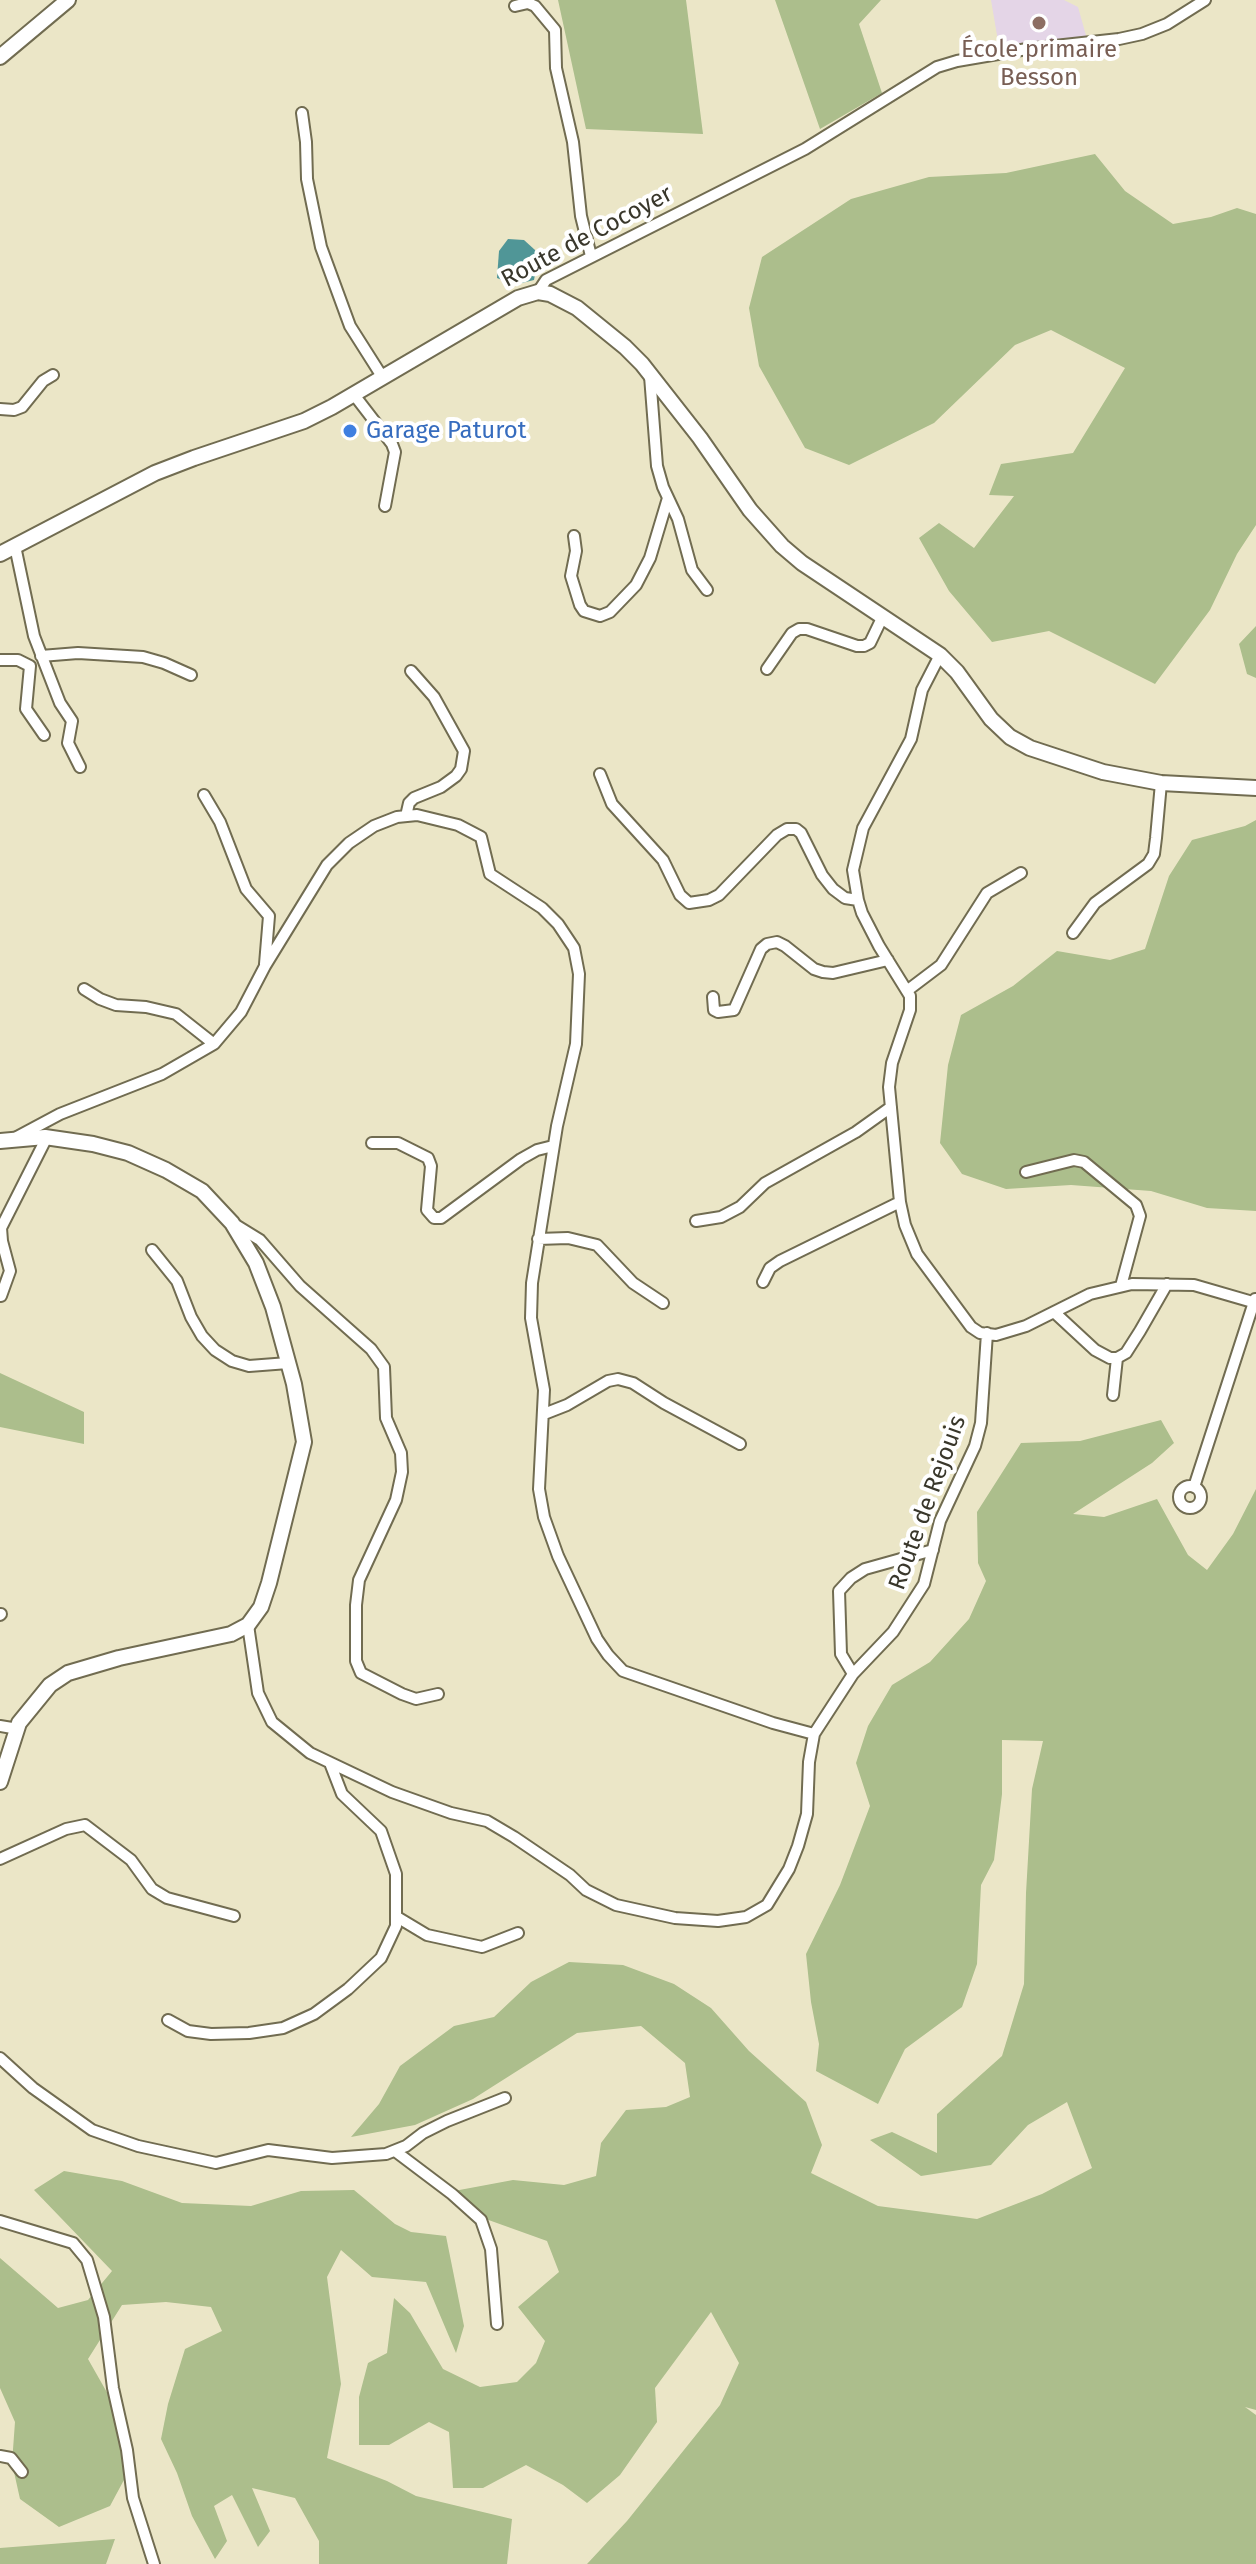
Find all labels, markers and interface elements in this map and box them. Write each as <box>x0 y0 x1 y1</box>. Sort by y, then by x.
marker: École primaire Besson <box>1030 14 1048 32</box>
place label: École primaire Besson <box>961 36 1117 92</box>
street label: Route de Cocoyer <box>497 180 677 294</box>
place label: Garage Paturot <box>366 417 527 445</box>
marker: Garage Paturot <box>341 422 359 440</box>
street label: Route de Rejouis <box>883 1412 973 1594</box>

